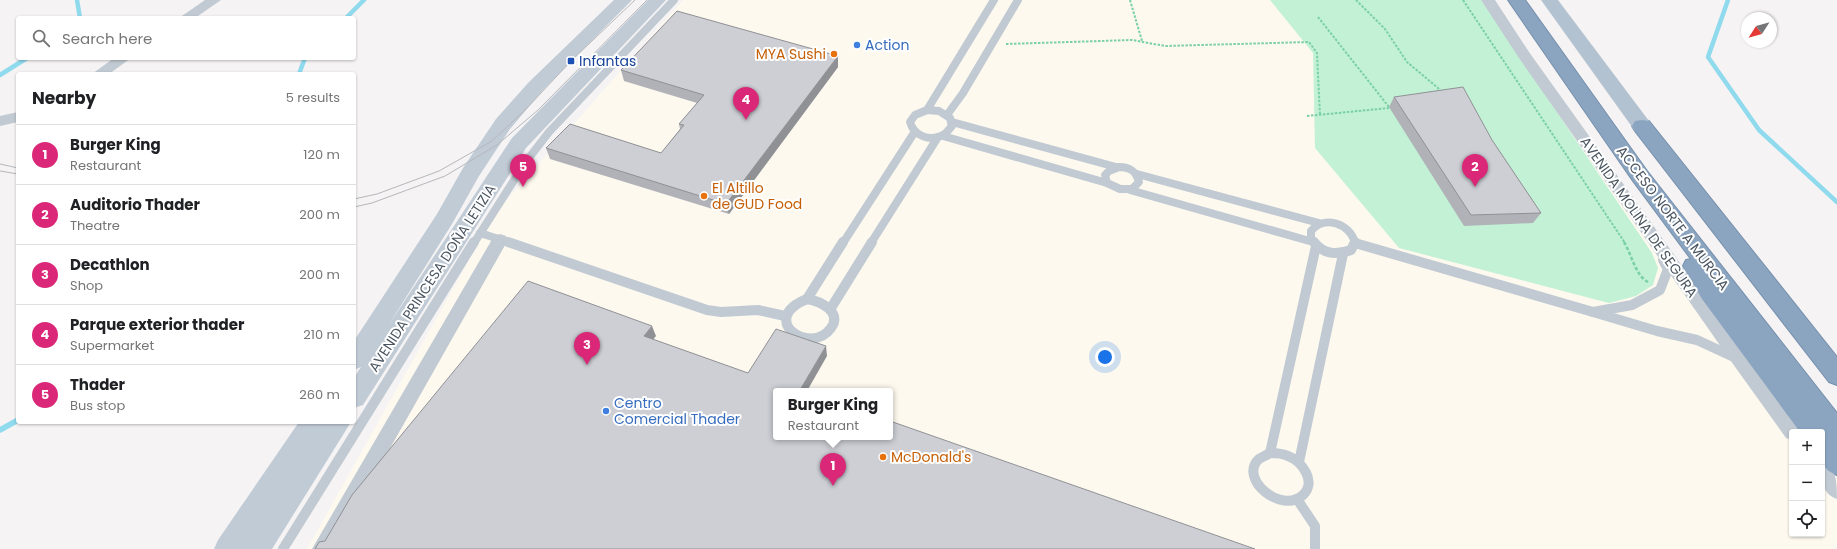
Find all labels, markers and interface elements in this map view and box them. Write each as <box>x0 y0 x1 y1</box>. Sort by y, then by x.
north arrow <box>1741 12 1777 48</box>
search box <box>16 16 356 60</box>
icon: search <box>30 27 52 49</box>
text: Search here <box>62 28 152 49</box>
place label: Action <box>865 35 909 55</box>
marker: Action <box>852 40 862 50</box>
place label: MYA Sushi <box>756 44 826 64</box>
marker: MYA Sushi <box>829 49 839 59</box>
place label: Infantas <box>579 51 636 71</box>
marker: Infantas <box>566 56 576 66</box>
text: Nearby <box>32 86 96 110</box>
pin: 4 <box>733 87 759 120</box>
text: 5 results <box>286 88 340 107</box>
street label: AVENIDA MOLINA DE SEGURA <box>1576 132 1702 302</box>
text: Burger King <box>70 134 161 155</box>
street label: ACCESO NORTE A MURCIA <box>1612 142 1734 294</box>
text: 1 <box>43 145 47 164</box>
text: 120 m <box>303 145 340 164</box>
pin: 5 <box>510 154 536 187</box>
pin: 2 <box>1462 154 1488 187</box>
text: Restaurant <box>70 156 141 175</box>
place label: El Altillo de GUD Food <box>712 178 802 214</box>
street label: AVENIDA PRINCESA DOÑA LETIZIA <box>364 180 500 376</box>
marker: El Altillo de GUD Food <box>699 191 709 201</box>
text: Auditorio Thader <box>70 194 200 215</box>
text: 2 <box>41 205 49 224</box>
text: 200 m <box>299 205 340 224</box>
text: Theatre <box>70 216 120 235</box>
text: Decathlon <box>70 254 150 275</box>
text: 3 <box>41 265 49 284</box>
text: 200 m <box>299 265 340 284</box>
text: Shop <box>70 276 103 295</box>
text: Parque exterior thader <box>70 314 244 335</box>
text: 4 <box>41 325 49 344</box>
text: 210 m <box>303 325 340 344</box>
pin: 3 <box>574 332 600 365</box>
text: Supermarket <box>70 336 154 355</box>
your location <box>1095 347 1115 367</box>
text: Thader <box>70 374 125 395</box>
text: 5 <box>41 385 49 404</box>
text: 260 m <box>299 385 340 404</box>
popup <box>773 388 893 440</box>
place label: Centro Comercial Thader <box>614 393 740 429</box>
text: Burger King <box>788 394 878 415</box>
text: Bus stop <box>70 396 125 415</box>
marker: Centro Comercial Thader <box>601 406 611 416</box>
text: Restaurant <box>788 416 859 435</box>
map controls <box>1789 429 1825 537</box>
button: + <box>1789 429 1825 465</box>
place label: McDonald's <box>891 447 971 467</box>
marker: McDonald's <box>878 452 888 462</box>
pin: 1 <box>820 453 846 486</box>
button: − <box>1789 465 1825 501</box>
button: locate <box>1789 501 1825 537</box>

